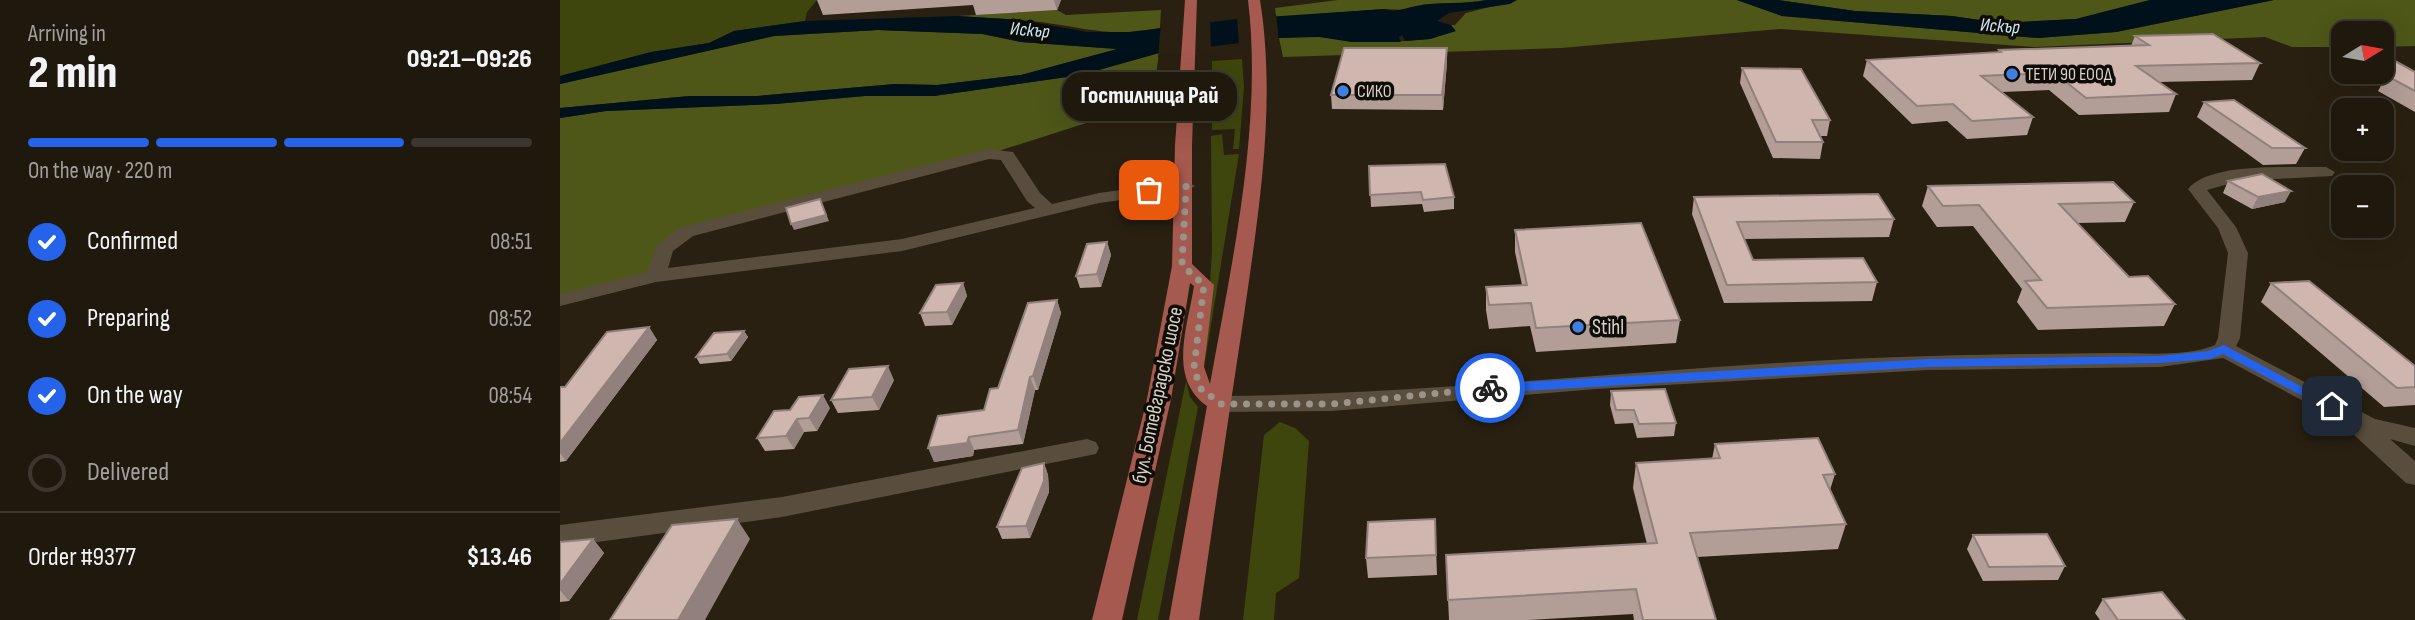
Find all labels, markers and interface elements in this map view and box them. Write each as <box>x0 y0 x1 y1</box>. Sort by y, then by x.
water label: Искър <box>1979 14 2021 39</box>
water label: Искър <box>1009 17 1051 44</box>
text: Arriving in <box>28 20 106 48</box>
north arrow <box>2331 21 2394 84</box>
map controls <box>2331 21 2394 238</box>
text: 09:21–09:26 <box>407 44 532 75</box>
text: 2 min <box>28 46 117 101</box>
place label: ТЕТИ 90 ЕООД <box>2026 64 2113 85</box>
marker: ТЕТИ 90 ЕООД <box>2004 66 2020 82</box>
callout: Гостилница Рай <box>1062 71 1236 120</box>
place label: СИКО <box>1357 81 1392 102</box>
text: Гостилница Рай <box>1081 82 1218 110</box>
marker: СИКО <box>1335 83 1351 99</box>
button: + <box>2331 98 2394 161</box>
text: On the way · 220 m <box>28 157 172 185</box>
pin <box>1119 160 1179 220</box>
icon: bag <box>1130 171 1168 209</box>
button: − <box>2331 175 2394 238</box>
icon: check <box>28 223 66 261</box>
text: Confirmed <box>87 226 178 257</box>
text: 08:51 <box>490 228 532 256</box>
icon: check <box>28 300 66 338</box>
text: Preparing <box>87 303 170 334</box>
street label: бул. Ботевградско шосе <box>1127 304 1188 486</box>
text: 08:52 <box>489 305 532 333</box>
place label: Stihl <box>1592 315 1624 340</box>
marker: Stihl <box>1570 319 1586 335</box>
courier <box>1455 353 1525 423</box>
icon: bike <box>1471 369 1509 407</box>
pin <box>2302 376 2362 436</box>
icon: check <box>28 377 66 415</box>
text: On the way <box>87 380 183 411</box>
text: 08:54 <box>488 382 532 410</box>
icon: home <box>2313 387 2351 425</box>
text: Delivered <box>87 457 169 488</box>
text: Order #9377 <box>28 542 136 573</box>
text: $13.46 <box>466 542 532 573</box>

